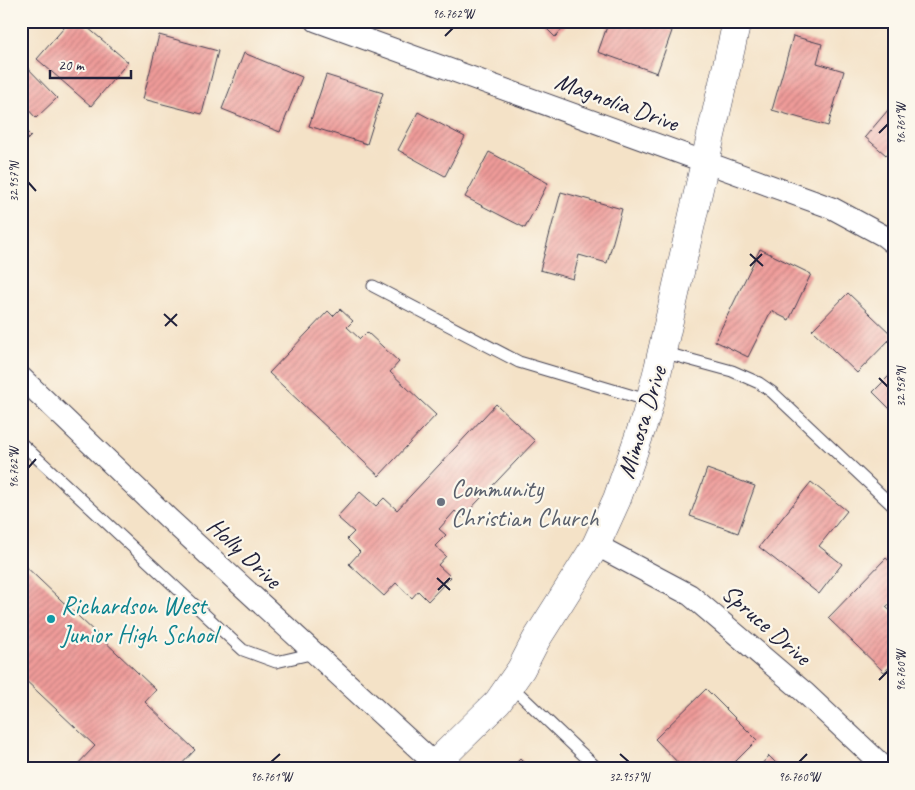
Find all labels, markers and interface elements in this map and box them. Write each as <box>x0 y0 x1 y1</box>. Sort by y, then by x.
text: 96.762°W <box>432 6 476 22</box>
scale bar <box>50 48 131 80</box>
text: 20 m <box>58 56 85 75</box>
street label: Magnolia Drive <box>551 65 684 140</box>
text: 96.761°W <box>893 101 909 145</box>
text: 32.957°N <box>6 160 22 202</box>
street label: Mimosa Drive <box>610 361 675 482</box>
text: 32.958°N <box>893 365 909 407</box>
text: 96.762°W <box>6 445 22 489</box>
place label: Community Christian Church <box>451 473 599 534</box>
marker: Community Christian Church <box>435 496 447 508</box>
street label: Holly Drive <box>200 510 290 597</box>
street label: Spruce Drive <box>715 577 819 674</box>
place label: Richardson West Junior High School <box>60 590 222 651</box>
marker: Richardson West Junior High School <box>45 613 57 625</box>
text: 96.760°W <box>893 648 909 692</box>
text: 96.761°W <box>250 769 294 785</box>
text: 32.957°N <box>609 769 651 785</box>
text: 96.760°W <box>778 769 822 785</box>

